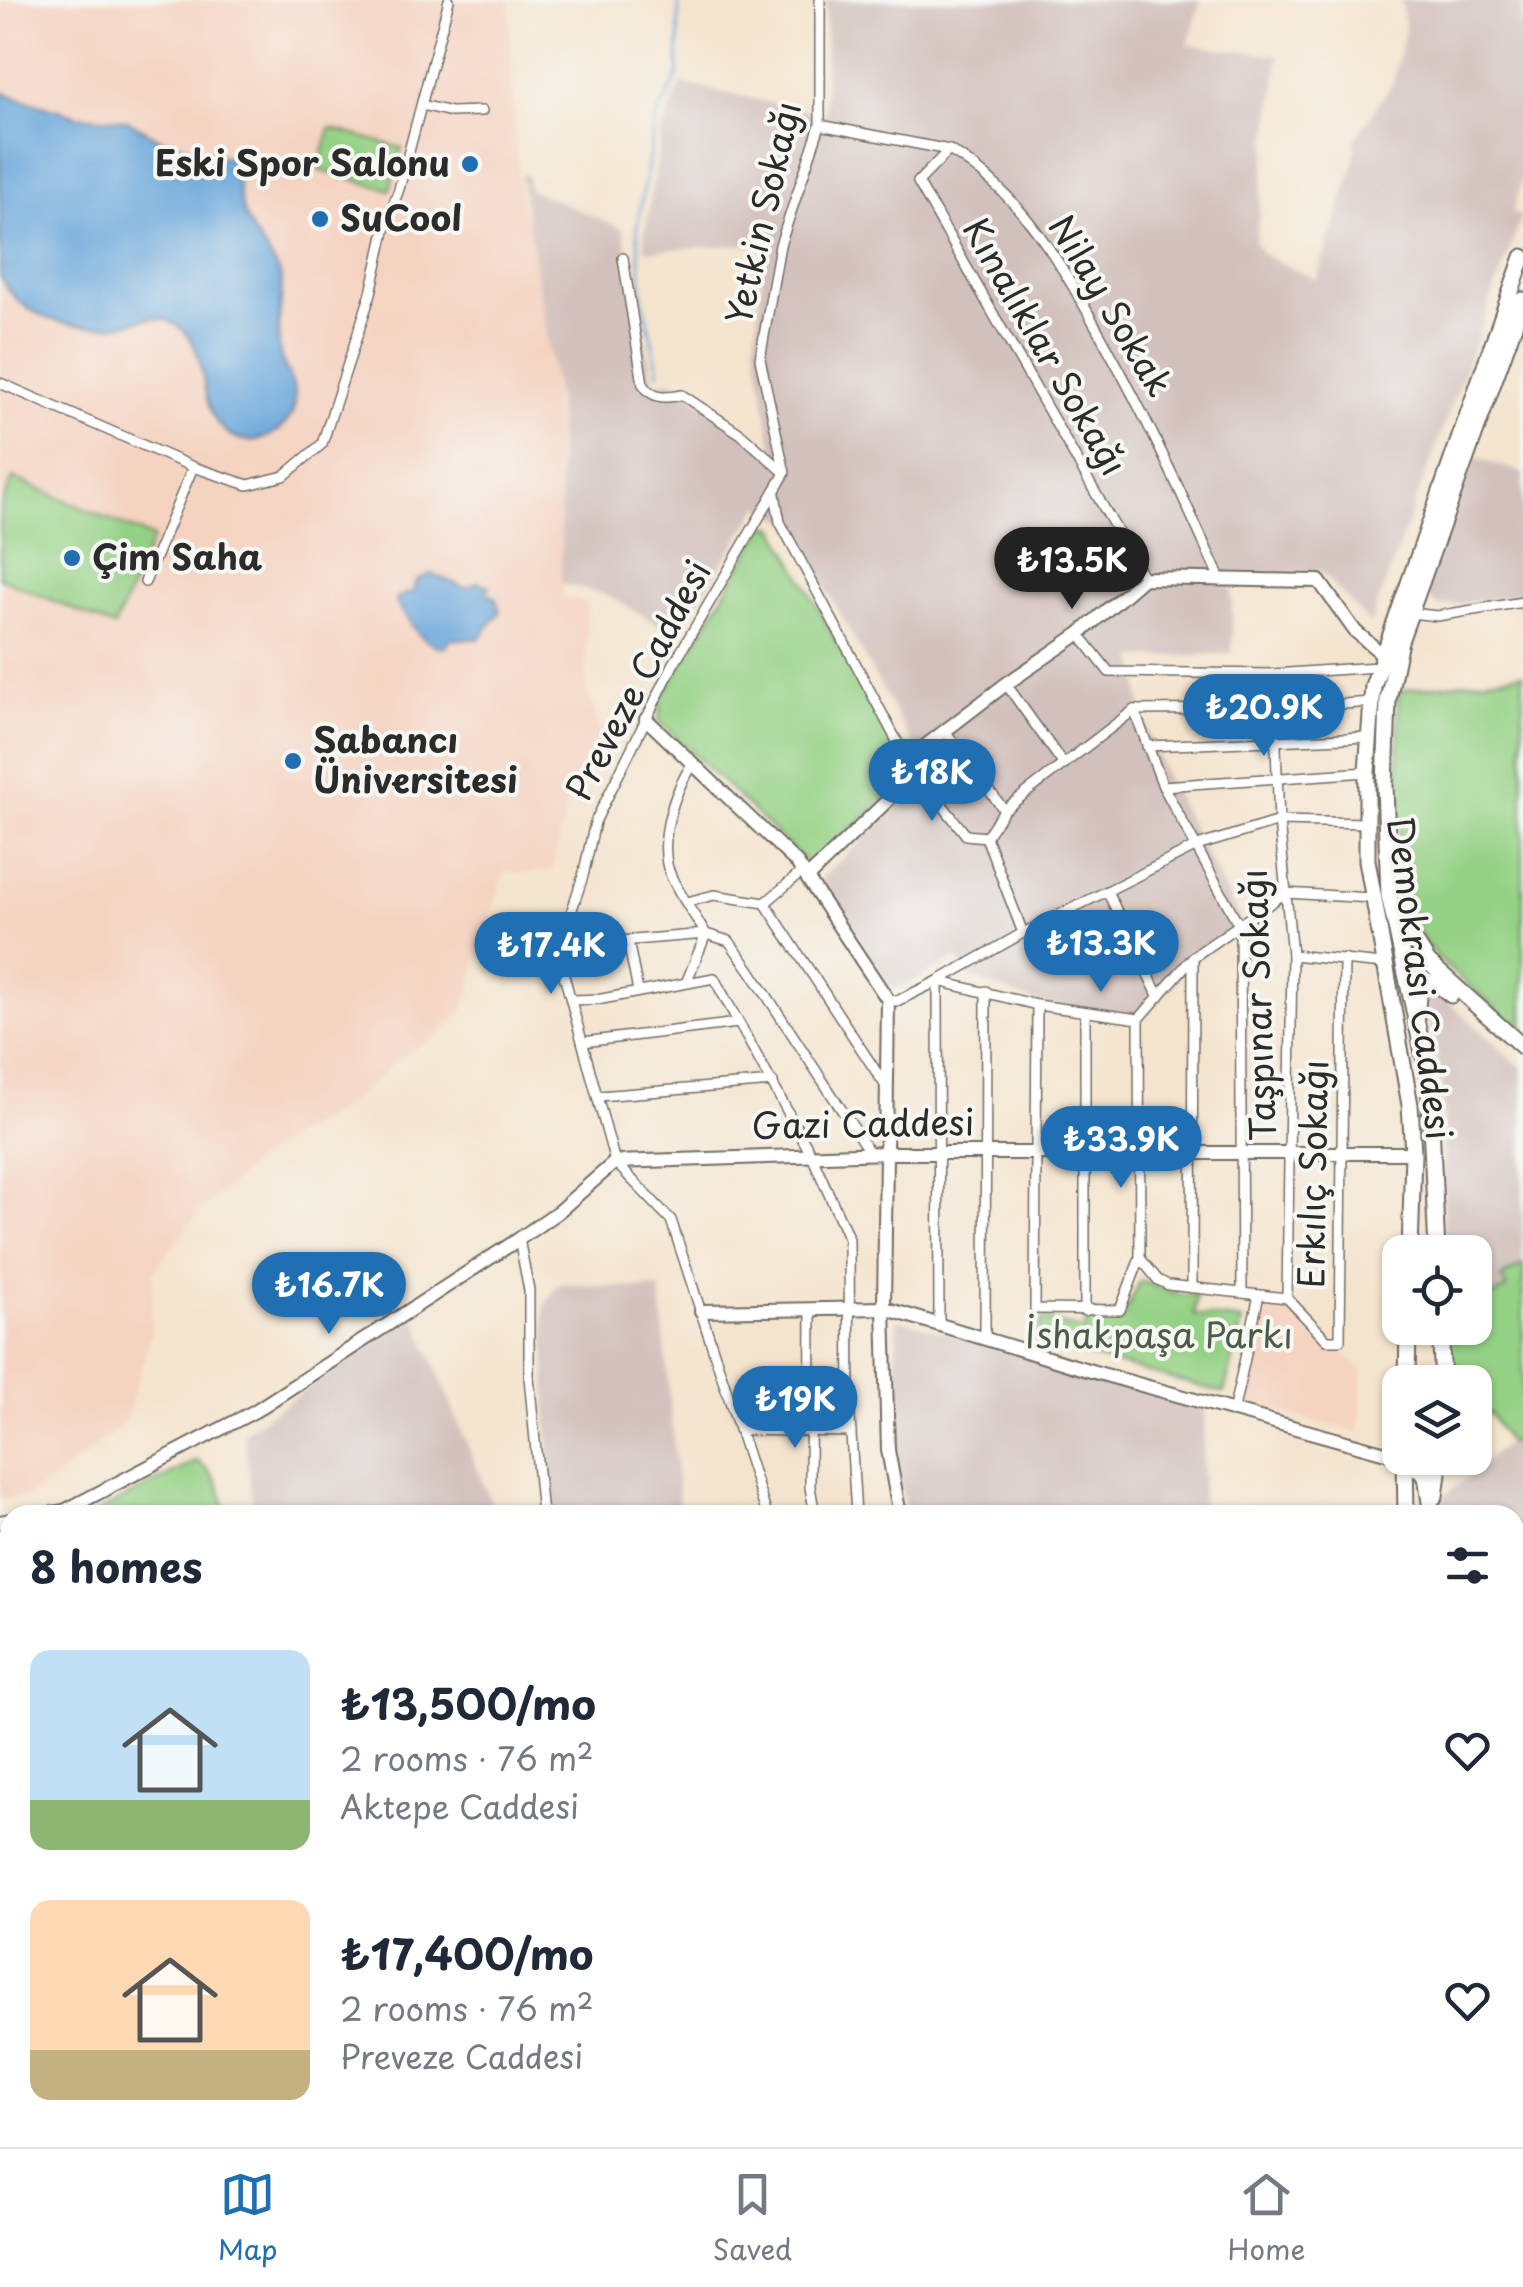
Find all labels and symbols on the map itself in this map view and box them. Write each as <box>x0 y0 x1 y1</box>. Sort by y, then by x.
street label: Yetkin Sokağı <box>710 96 813 329</box>
place label: Eski Spor Salonu <box>155 135 450 188</box>
marker: Eski Spor Salonu <box>459 153 481 175</box>
place label: SuCool <box>340 190 462 243</box>
street label: Nilay Sokak <box>1037 204 1187 406</box>
street label: Kınalıklar Sokağı <box>951 207 1142 484</box>
marker: SuCool <box>309 208 331 230</box>
pin: ₺13.5K <box>991 527 1153 612</box>
place label: Çim Saha <box>92 529 262 582</box>
marker: Çim Saha <box>61 547 83 569</box>
street label: Preveze Caddesi <box>551 550 723 810</box>
pin: ₺20.9K <box>1183 674 1345 759</box>
place label: Sabancı Üniversitesi <box>313 712 518 805</box>
pin: ₺18K <box>873 739 991 824</box>
marker: Sabancı Üniversitesi <box>282 750 304 772</box>
street label: Demokrasi Caddesi <box>1375 813 1468 1142</box>
street label: Taşpınar Sokağı <box>1225 868 1288 1142</box>
pin: ₺13.3K <box>1020 910 1182 995</box>
pin: ₺17.4K <box>470 912 632 997</box>
street label: Erkılıç Sokağı <box>1283 1059 1340 1289</box>
street label: Gazi Caddesi <box>751 1094 975 1151</box>
pin: ₺33.9K <box>1040 1106 1202 1191</box>
pin: ₺16.7K <box>248 1252 410 1337</box>
park label: İshakpaşa Parkı <box>1025 1307 1293 1360</box>
pin: ₺19K <box>736 1366 854 1451</box>

